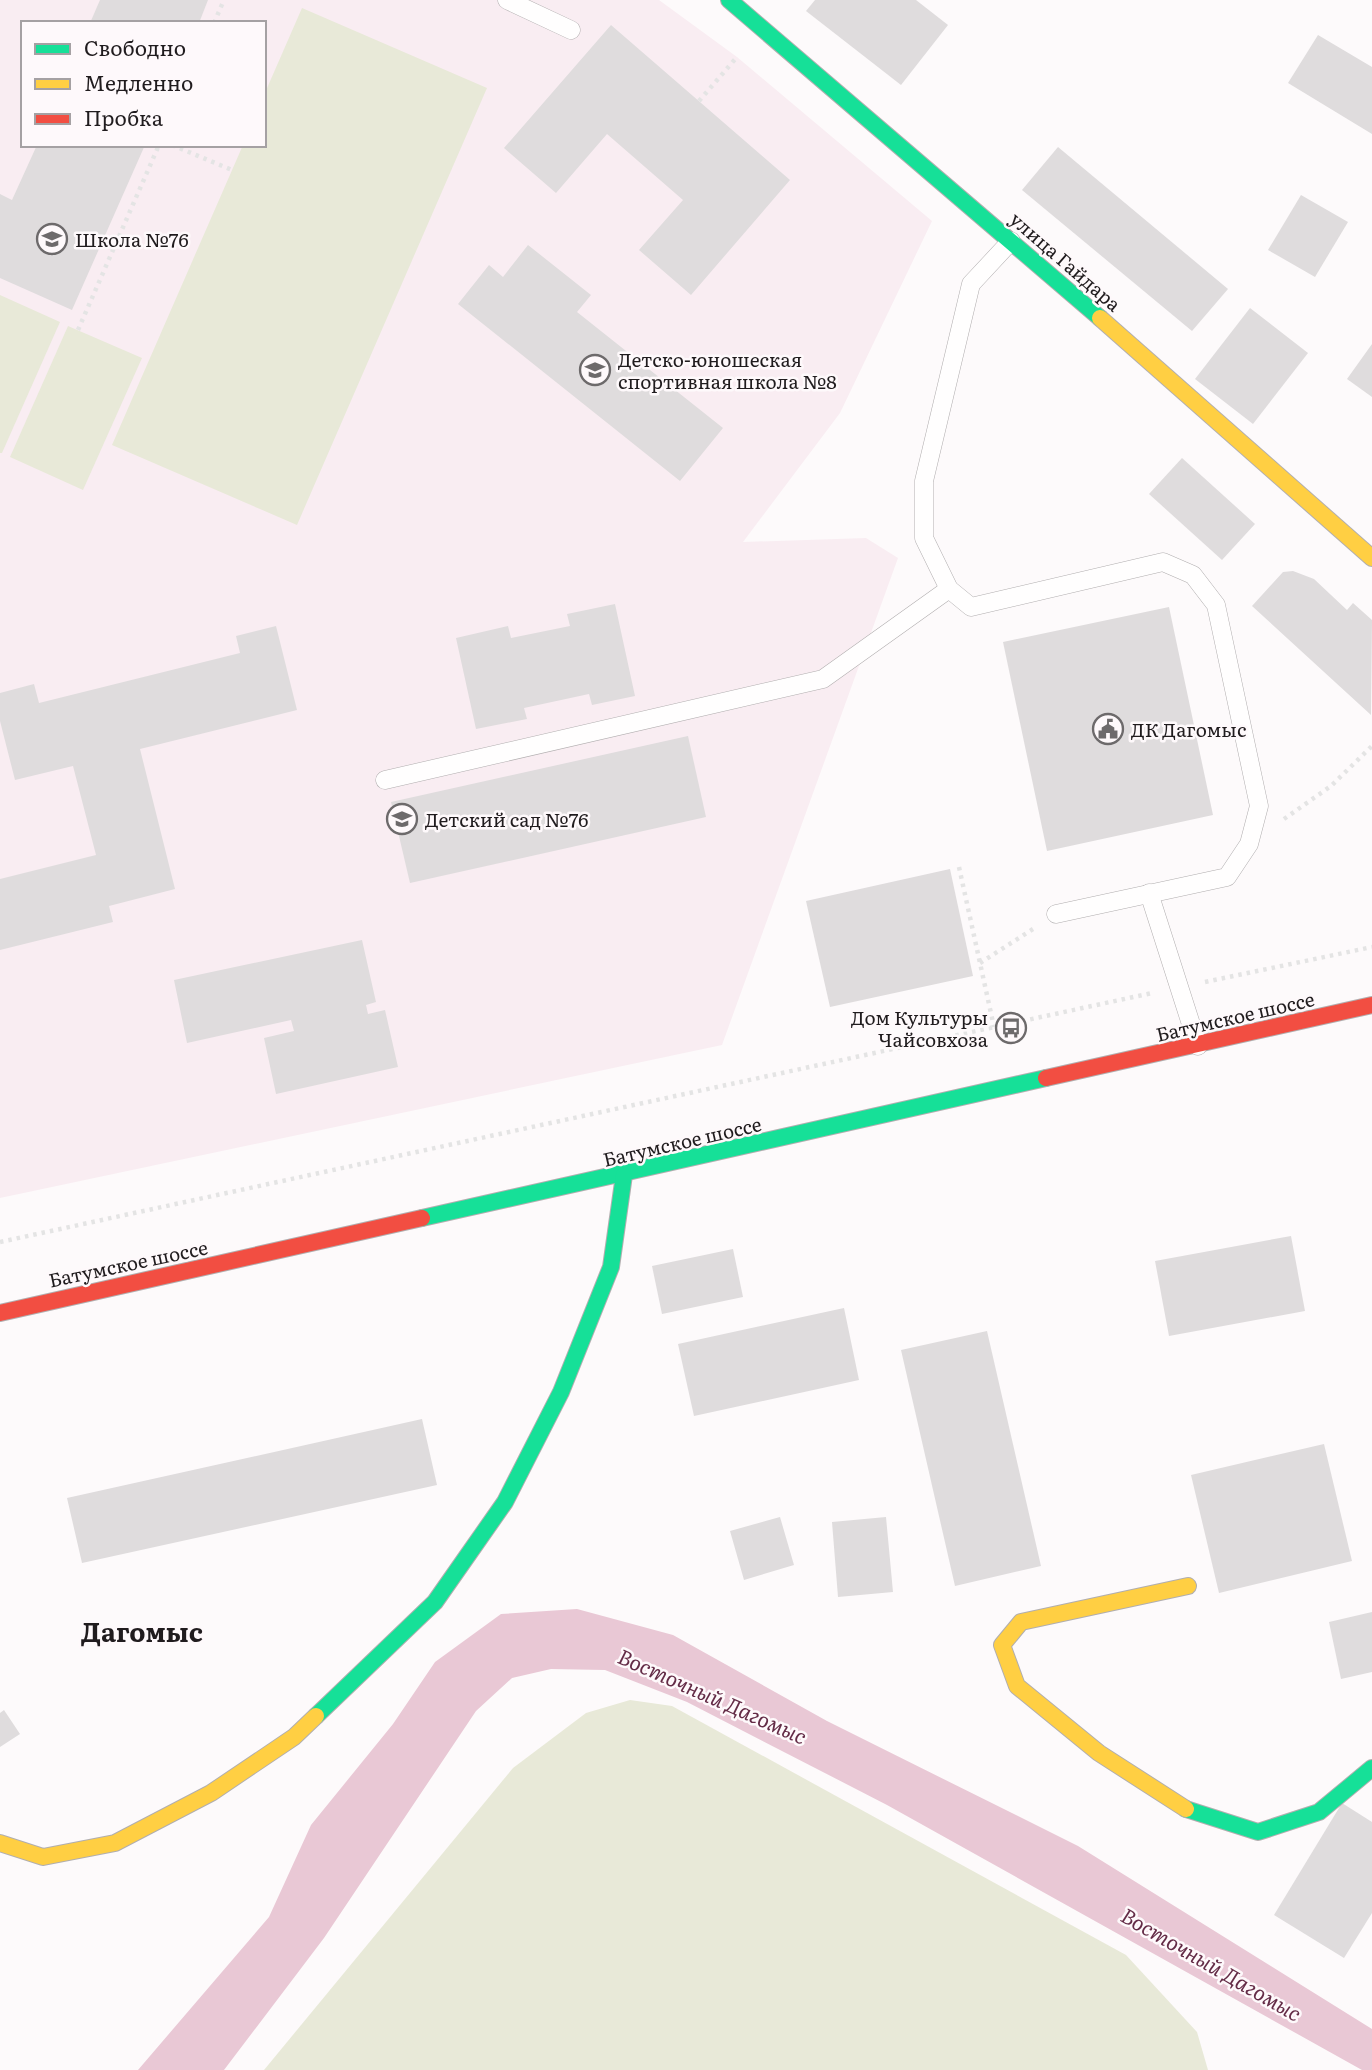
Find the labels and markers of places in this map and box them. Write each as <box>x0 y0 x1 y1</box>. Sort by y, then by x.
school or university icon: Школа №76 <box>35 222 69 256</box>
place label: Школа №76 <box>75 225 189 253</box>
place label: Детско-юношеская спортивная школа №8 <box>618 345 837 395</box>
school or university icon: Детско-юношеская спортивная школа №8 <box>578 353 612 387</box>
public building icon: ДК Дагомыс <box>1091 712 1125 746</box>
place label: ДК Дагомыс <box>1131 715 1246 743</box>
school or university icon: Детский сад №76 <box>385 802 419 836</box>
place label: Детский сад №76 <box>425 805 589 833</box>
place label: Дом Культуры Чайсовхоза <box>851 1003 989 1053</box>
bus stop icon: Дом Культуры Чайсовхоза <box>994 1011 1028 1045</box>

